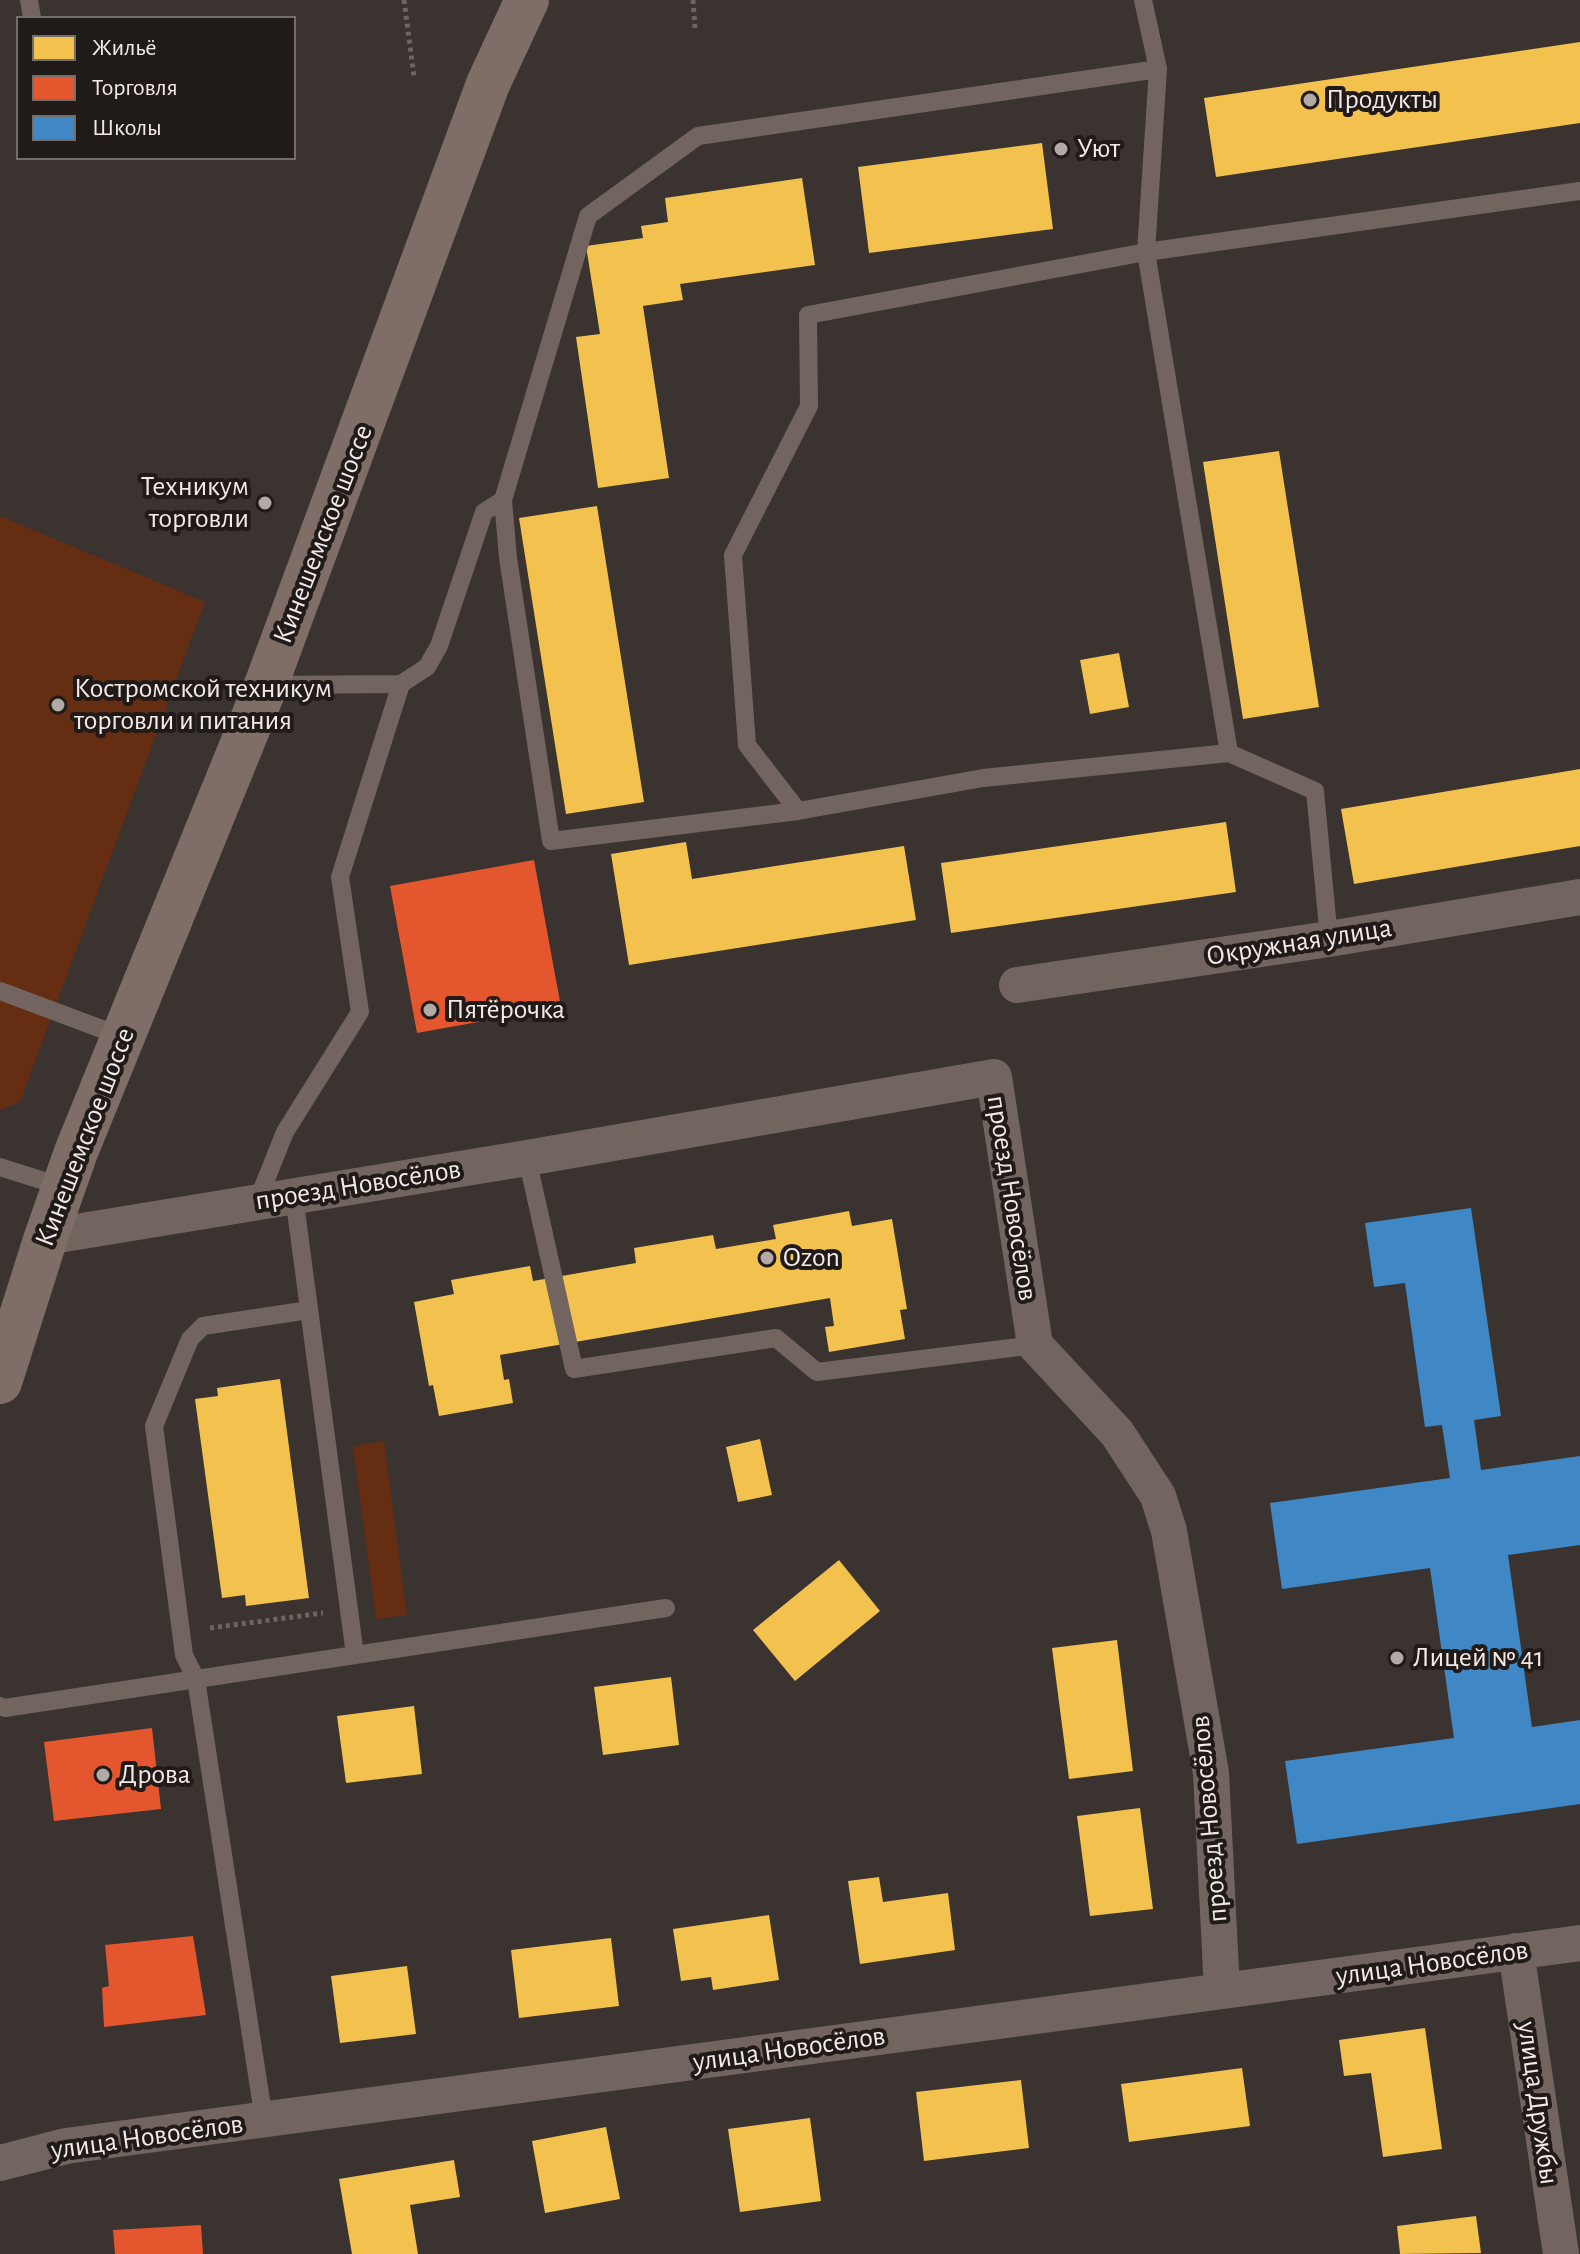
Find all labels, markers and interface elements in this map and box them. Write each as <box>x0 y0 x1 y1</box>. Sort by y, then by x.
legend <box>16 16 296 160</box>
text: Жильё <box>92 36 157 60</box>
text: Торговля <box>92 76 178 100</box>
place label: Продукты <box>1326 83 1438 117</box>
marker: Продукты <box>1301 91 1319 109</box>
text: Школы <box>92 116 162 140</box>
place label: Уют <box>1077 132 1120 166</box>
marker: Уют <box>1052 140 1070 158</box>
street label: Кинешемское шоссе <box>266 420 380 648</box>
place label: Техникум торговли <box>141 470 249 536</box>
marker: Техникум торговли <box>256 494 274 512</box>
place label: Костромской техникум торговли и питания <box>74 672 332 738</box>
marker: Костромской техникум торговли и питания <box>49 696 67 714</box>
street label: Окружная улица <box>1204 911 1394 973</box>
place label: Пятёрочка <box>446 993 565 1027</box>
marker: Пятёрочка <box>421 1001 439 1019</box>
street label: Кинешемское шоссе <box>28 1023 142 1251</box>
street label: проезд Новосёлов <box>979 1093 1045 1303</box>
street label: проезд Новосёлов <box>253 1152 463 1218</box>
place label: Ozon <box>783 1241 840 1275</box>
marker: Ozon <box>758 1249 776 1267</box>
place label: Лицей № 41 <box>1413 1641 1544 1675</box>
marker: Лицей № 41 <box>1388 1649 1406 1667</box>
street label: проезд Новосёлов <box>1183 1714 1235 1924</box>
place label: Дрова <box>119 1758 190 1792</box>
marker: Дрова <box>94 1766 112 1784</box>
street label: улица Новосёлов <box>1334 1933 1530 1993</box>
street label: улица Новосёлов <box>691 2019 887 2079</box>
street label: улица Дружбы <box>1510 2019 1566 2187</box>
street label: улица Новосёлов <box>49 2107 245 2167</box>

